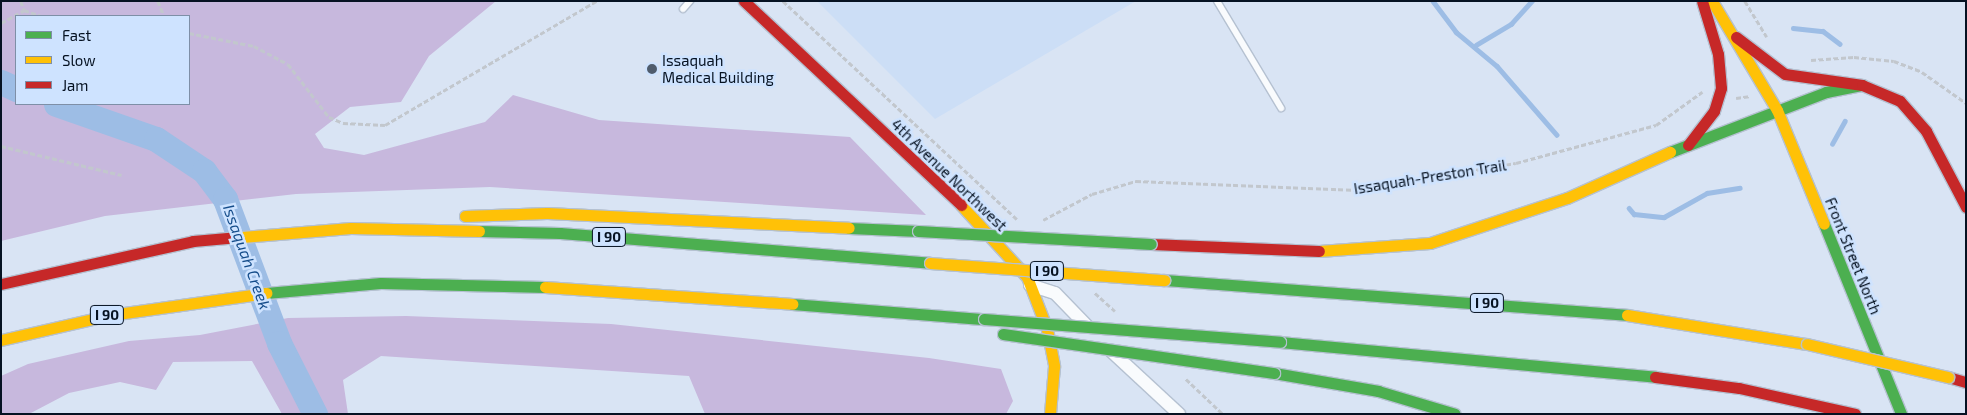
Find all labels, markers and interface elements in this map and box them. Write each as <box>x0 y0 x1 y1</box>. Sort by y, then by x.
legend <box>15 15 190 105</box>
text: Fast <box>62 26 91 44</box>
text: Slow <box>62 51 96 69</box>
place label: Issaquah Medical Building <box>662 51 774 86</box>
marker: Issaquah Medical Building <box>646 63 658 75</box>
text: Jam <box>62 76 88 94</box>
street label: 4th Avenue Northwest <box>887 115 1011 235</box>
street label: Issaquah-Preston Trail <box>1352 156 1508 198</box>
street label: Front Street North <box>1821 195 1885 317</box>
water label: Issaquah Creek <box>219 202 275 312</box>
road number: I 90 <box>592 226 626 248</box>
road number: I 90 <box>1030 260 1064 282</box>
road number: I 90 <box>1470 292 1504 314</box>
road number: I 90 <box>90 304 124 326</box>

